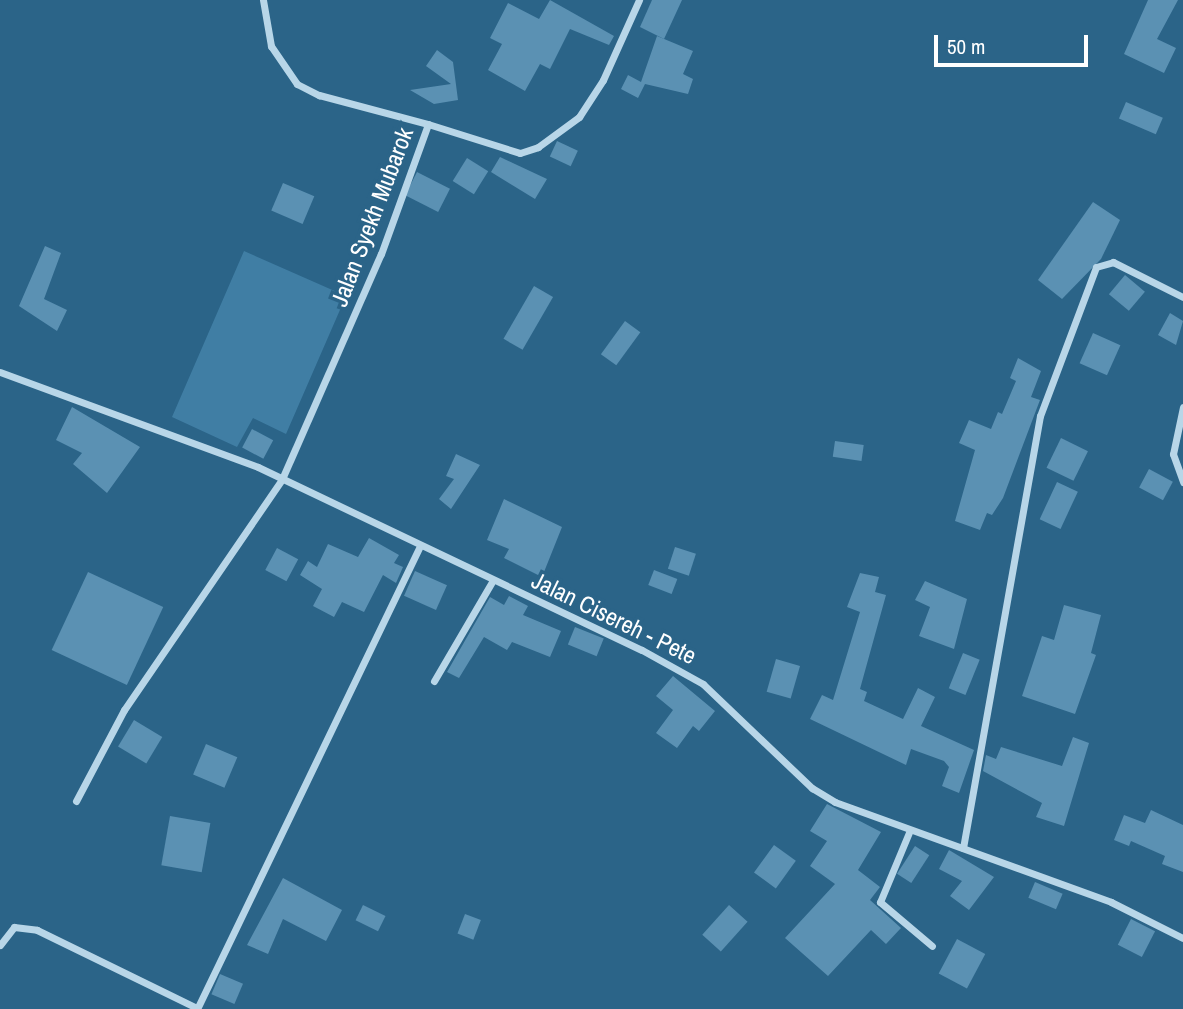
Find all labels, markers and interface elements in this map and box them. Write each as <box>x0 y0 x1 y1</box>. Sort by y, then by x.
scale bar <box>938 21 1092 65</box>
text: 50 m <box>947 32 985 61</box>
street label: Jalan Syekh Mubarok <box>325 124 419 310</box>
street label: Jalan Cisereh - Pete <box>527 566 701 670</box>

